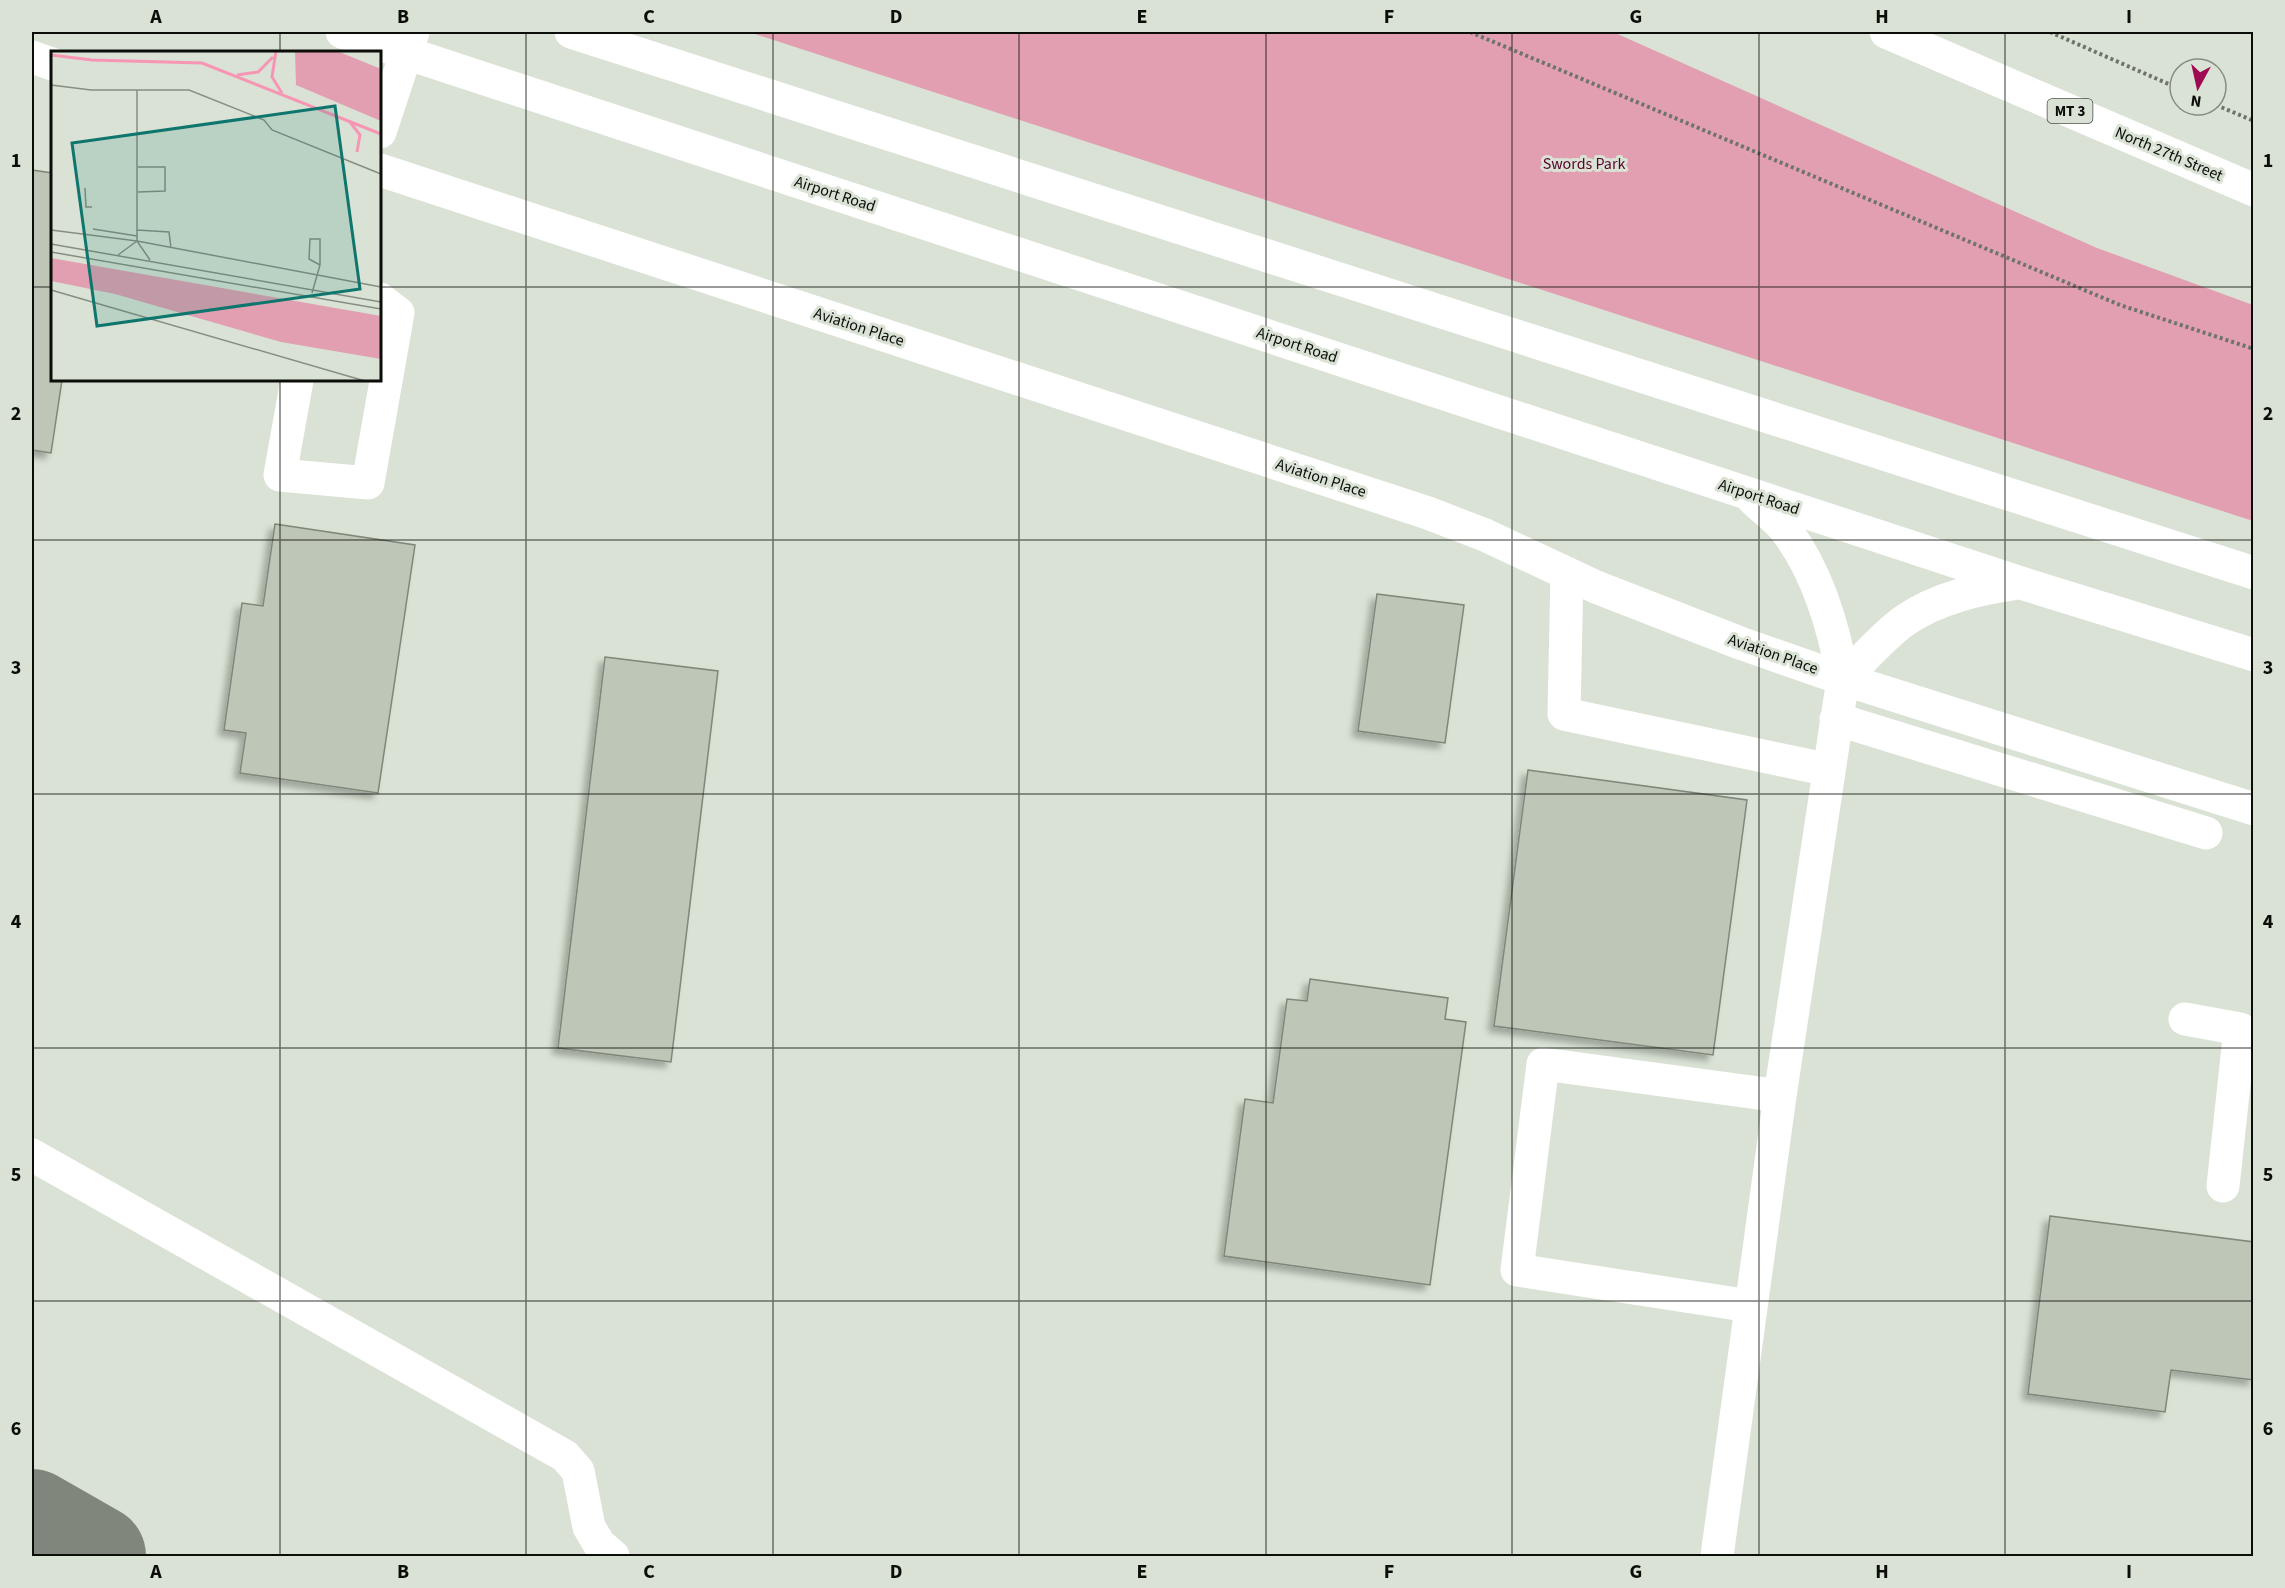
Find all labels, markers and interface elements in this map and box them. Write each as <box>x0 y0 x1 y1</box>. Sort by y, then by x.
text: A <box>149 3 162 31</box>
text: B <box>397 3 409 31</box>
text: C <box>643 3 655 31</box>
text: D <box>890 3 902 31</box>
text: E <box>1137 3 1147 31</box>
text: F <box>1384 3 1394 31</box>
text: G <box>1630 3 1642 31</box>
text: H <box>1875 3 1889 31</box>
text: I <box>2126 3 2132 31</box>
inset map <box>51 51 381 381</box>
north arrow <box>2168 57 2228 117</box>
text: N <box>2189 89 2203 112</box>
road number: MT 3 <box>2048 99 2092 123</box>
street label: North 27th Street <box>2112 121 2227 187</box>
text: 1 <box>11 147 21 175</box>
text: 1 <box>2263 147 2273 175</box>
park label: Swords Park <box>1543 153 1625 175</box>
street label: Airport Road <box>792 171 878 217</box>
street label: Aviation Place <box>811 302 907 352</box>
street label: Airport Road <box>1254 322 1340 368</box>
text: 2 <box>11 400 21 428</box>
text: 2 <box>2263 400 2273 428</box>
street label: Aviation Place <box>1273 453 1369 503</box>
street label: Airport Road <box>1716 474 1802 520</box>
street label: Aviation Place <box>1725 628 1821 680</box>
text: 3 <box>11 654 21 682</box>
text: 3 <box>2263 654 2273 682</box>
text: 4 <box>11 908 22 936</box>
text: 4 <box>2263 908 2274 936</box>
text: 5 <box>11 1161 21 1189</box>
text: 5 <box>2263 1161 2273 1189</box>
text: 6 <box>11 1415 21 1443</box>
text: 6 <box>2263 1415 2273 1443</box>
text: A <box>149 1558 162 1586</box>
text: B <box>397 1558 409 1586</box>
text: C <box>643 1558 655 1586</box>
text: D <box>890 1558 902 1586</box>
text: E <box>1137 1558 1147 1586</box>
text: F <box>1384 1558 1394 1586</box>
text: G <box>1630 1558 1642 1586</box>
text: H <box>1875 1558 1889 1586</box>
text: I <box>2126 1558 2132 1586</box>

